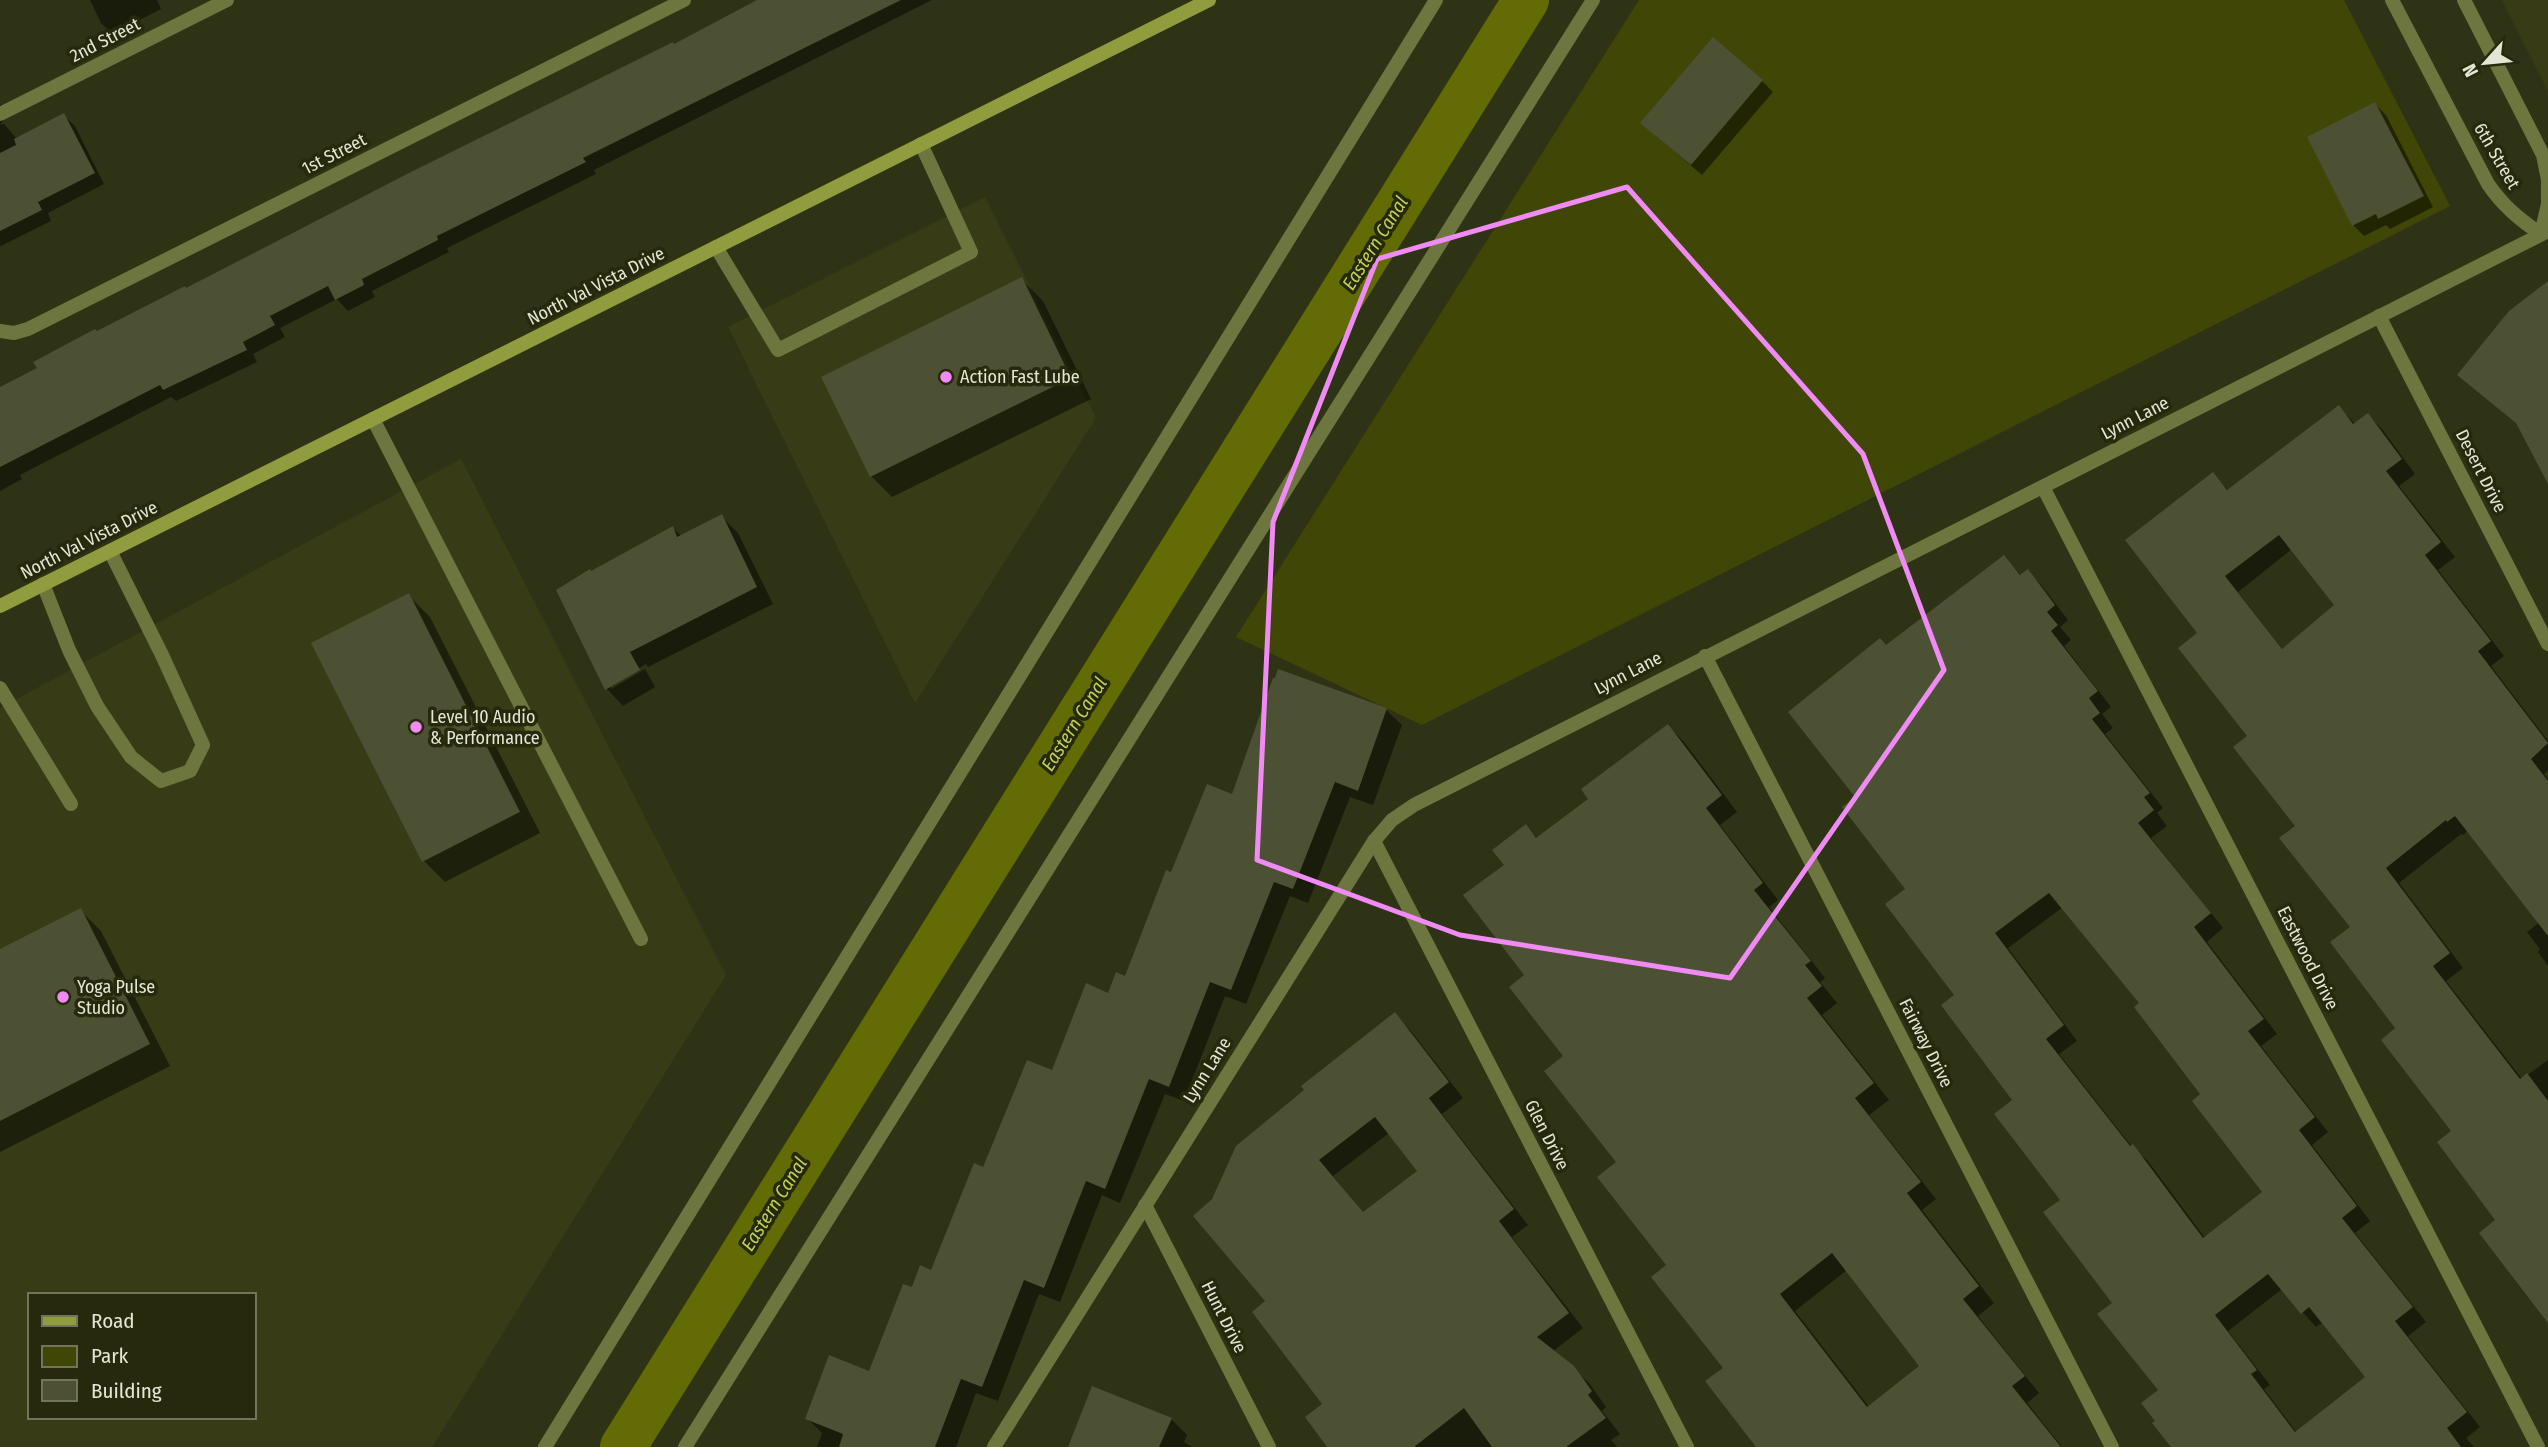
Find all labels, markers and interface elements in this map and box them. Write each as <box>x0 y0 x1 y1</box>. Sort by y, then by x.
street label: 2nd Street <box>66 13 144 67</box>
north arrow <box>2450 28 2520 98</box>
text: N <box>2457 60 2483 81</box>
street label: 6th Street <box>2469 119 2525 193</box>
street label: 1st Street <box>298 128 370 179</box>
water label: Eastern Canal <box>1337 192 1413 294</box>
street label: North Val Vista Drive <box>524 242 668 330</box>
place label: Action Fast Lube <box>960 366 1080 388</box>
marker: Action Fast Lube <box>938 369 954 385</box>
street label: Lynn Lane <box>2097 392 2173 444</box>
street label: Desert Drive <box>2451 426 2511 516</box>
street label: North Val Vista Drive <box>17 496 161 584</box>
street label: Lynn Lane <box>1590 647 1666 699</box>
water label: Eastern Canal <box>1036 673 1112 775</box>
place label: Level 10 Audio & Performance <box>430 706 540 749</box>
marker: Level 10 Audio & Performance <box>408 719 424 735</box>
street label: Eastwood Drive <box>2273 903 2344 1014</box>
place label: Yoga Pulse Studio <box>77 976 155 1019</box>
marker: Yoga Pulse Studio <box>55 989 71 1005</box>
street label: Fairway Drive <box>1894 995 1958 1091</box>
street label: Lynn Lane <box>1178 1033 1236 1107</box>
street label: Glen Drive <box>1520 1096 1574 1174</box>
water label: Eastern Canal <box>736 1153 812 1255</box>
street label: Hunt Drive <box>1196 1277 1252 1357</box>
legend <box>28 1293 256 1419</box>
text: Road <box>91 1308 135 1334</box>
text: Park <box>91 1343 129 1369</box>
text: Building <box>91 1378 162 1404</box>

